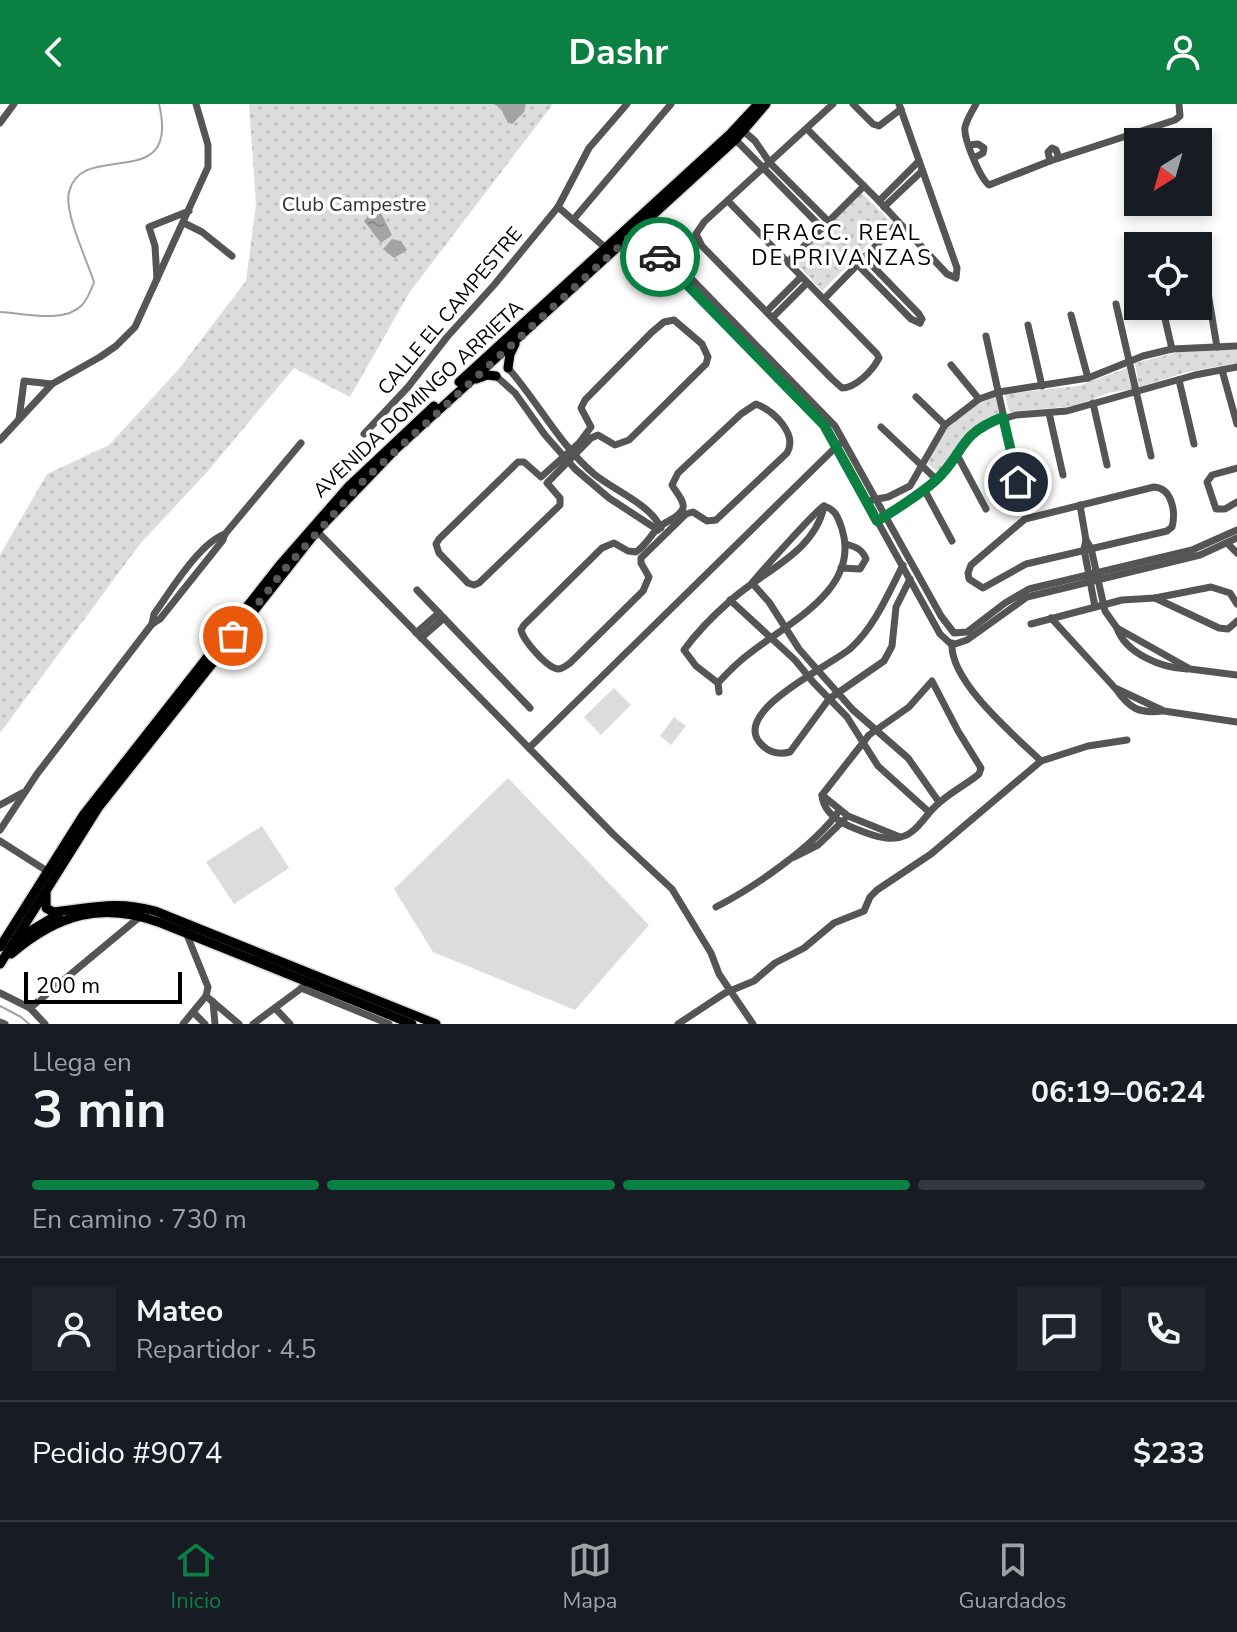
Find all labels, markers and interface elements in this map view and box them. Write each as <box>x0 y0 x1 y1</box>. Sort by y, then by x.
text: Dashr <box>569 28 668 77</box>
icon: back <box>32 30 76 74</box>
icon: person <box>1161 30 1205 74</box>
north arrow <box>1124 128 1212 216</box>
map controls <box>1124 128 1212 320</box>
park label: Club Campestre <box>282 191 426 218</box>
courier <box>620 217 700 297</box>
district label: FRACC. REAL DE PRIVANZAS <box>751 218 933 273</box>
street label: CALLE EL CAMPESTRE <box>372 221 528 401</box>
button: locate <box>1124 232 1212 320</box>
icon: car <box>638 235 682 279</box>
street label: AVENIDA DOMINGO ARRIETA <box>307 294 529 504</box>
pin <box>984 448 1052 516</box>
icon: home <box>996 460 1040 504</box>
pin <box>199 602 267 670</box>
icon: bag <box>211 614 255 658</box>
scale bar <box>24 968 182 1004</box>
text: 200 m <box>36 971 100 1001</box>
text: Llega en <box>32 1045 132 1080</box>
text: 06:19–06:24 <box>1031 1072 1205 1113</box>
text: 3 min <box>32 1074 167 1145</box>
text: En camino · 730 m <box>32 1202 247 1237</box>
button: person <box>32 1287 116 1371</box>
button: chat <box>1017 1287 1101 1371</box>
button: phone <box>1121 1287 1205 1371</box>
text: Mateo <box>136 1291 223 1332</box>
text: Repartidor · 4.5 <box>136 1332 316 1367</box>
text: Pedido #9074 <box>32 1433 223 1474</box>
text: $233 <box>1133 1433 1205 1474</box>
tab: Inicio <box>171 1538 221 1616</box>
tab: Mapa <box>562 1538 617 1616</box>
tab: Guardados <box>959 1538 1066 1616</box>

